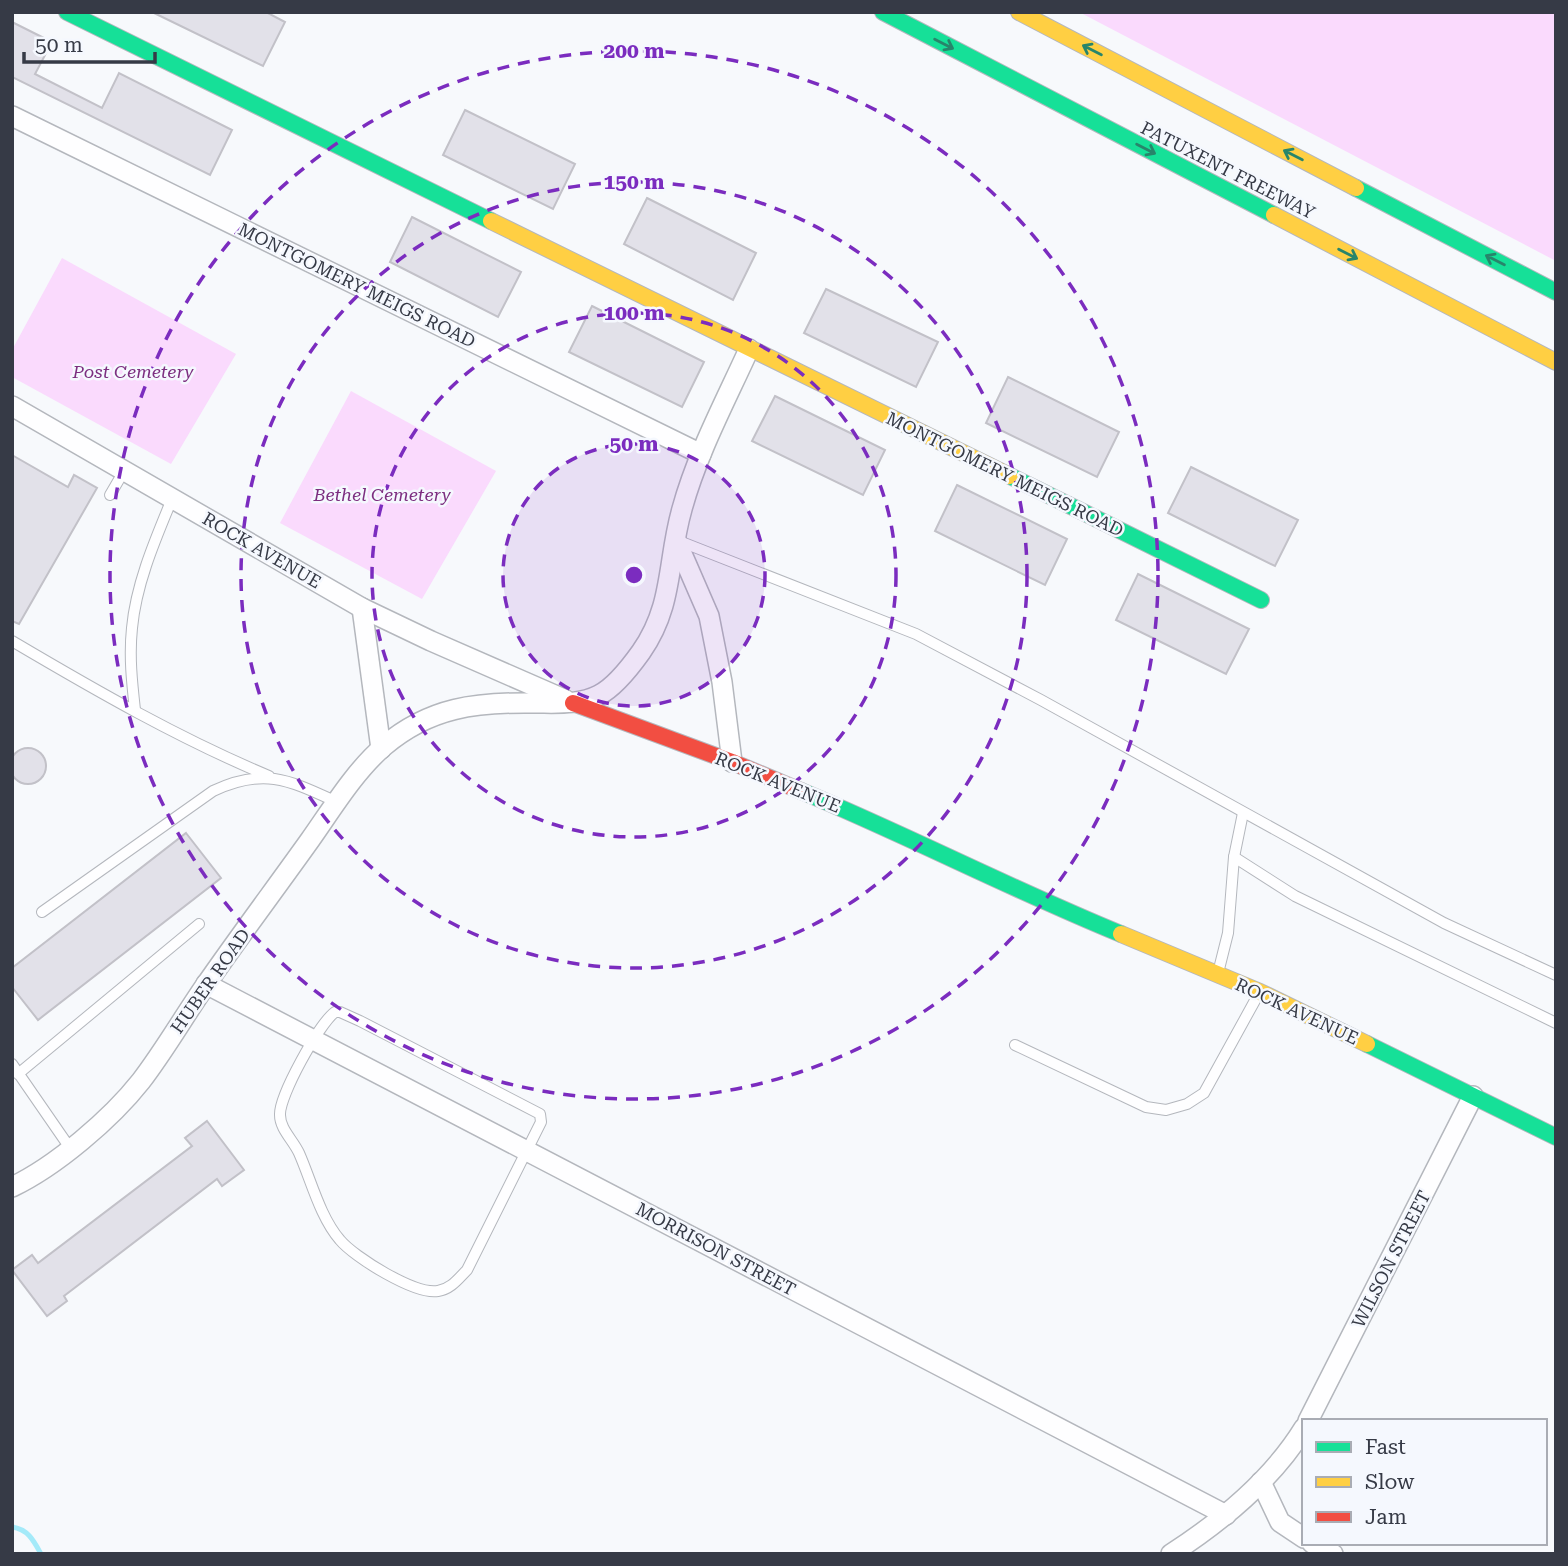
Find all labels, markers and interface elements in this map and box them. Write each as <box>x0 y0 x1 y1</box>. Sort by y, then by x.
scale bar <box>24 21 156 65</box>
text: 50 m <box>35 33 83 57</box>
one-way arrow <box>933 37 954 51</box>
text: 200 m <box>604 39 664 63</box>
one-way arrow <box>1082 43 1102 57</box>
street label: PATUXENT FREEWAY <box>1137 117 1319 223</box>
one-way arrow <box>1135 142 1156 156</box>
one-way arrow <box>1283 148 1304 162</box>
text: 150 m <box>604 170 664 194</box>
street label: MONTGOMERY MEIGS ROAD <box>235 218 479 352</box>
one-way arrow <box>1337 247 1357 261</box>
one-way arrow <box>1485 253 1506 266</box>
text: 100 m <box>604 301 664 325</box>
park label: Post Cemetery <box>71 361 194 382</box>
street label: MONTGOMERY MEIGS ROAD <box>883 407 1127 541</box>
text: 50 m <box>609 432 659 456</box>
park label: Bethel Cemetery <box>312 484 451 505</box>
street label: ROCK AVENUE <box>199 508 325 592</box>
centre of rings <box>622 563 646 587</box>
street label: ROCK AVENUE <box>712 747 844 817</box>
street label: HUBER ROAD <box>166 925 254 1037</box>
street label: ROCK AVENUE <box>1232 973 1362 1049</box>
street label: WILSON STREET <box>1347 1187 1435 1331</box>
street label: MORRISON STREET <box>633 1198 799 1300</box>
legend <box>1302 1419 1547 1545</box>
text: Fast <box>1365 1435 1406 1459</box>
text: Slow <box>1365 1470 1415 1494</box>
text: Jam <box>1365 1505 1407 1529</box>

